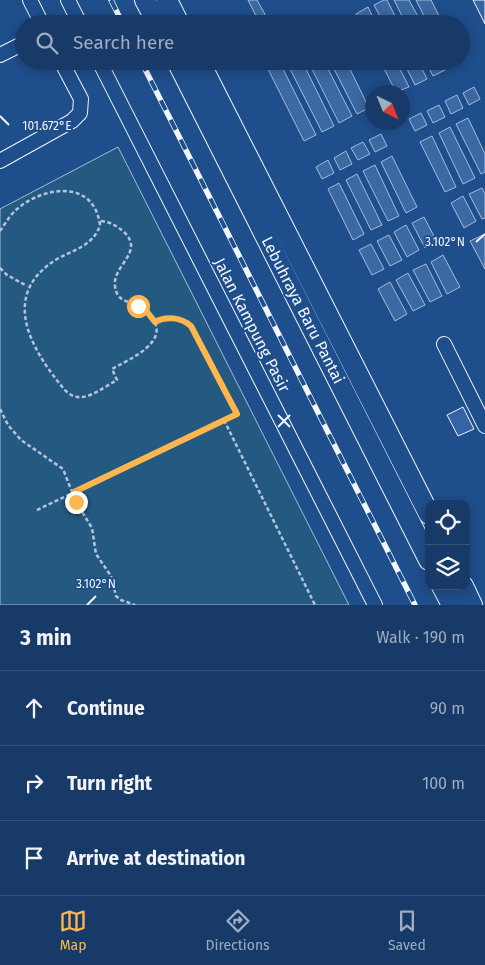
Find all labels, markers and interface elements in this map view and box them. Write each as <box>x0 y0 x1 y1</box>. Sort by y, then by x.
search box <box>15 15 470 70</box>
icon: search <box>33 29 61 57</box>
text: Search here <box>73 31 174 54</box>
north arrow <box>365 85 410 130</box>
text: 101.672°E <box>22 119 72 133</box>
street label: Lebuhraya Baru Pantai <box>258 233 348 387</box>
text: 3.102°N <box>425 235 465 249</box>
street label: Jalan Kampung Pasir <box>210 255 294 396</box>
route start <box>127 295 150 318</box>
route end <box>65 491 88 514</box>
map controls <box>425 500 470 590</box>
button: locate <box>425 500 470 545</box>
button: layers <box>425 545 470 590</box>
text: 3.102°N <box>76 577 116 591</box>
text: 3 min <box>20 625 72 651</box>
text: Walk · 190 m <box>376 628 465 647</box>
icon: ahead <box>20 694 48 722</box>
text: Continue <box>67 697 145 720</box>
text: 90 m <box>430 699 465 718</box>
icon: right <box>20 769 48 797</box>
text: Turn right <box>67 772 152 795</box>
text: 100 m <box>422 774 465 793</box>
icon: arrive <box>20 844 48 872</box>
text: Arrive at destination <box>67 847 246 870</box>
tab: Map <box>59 907 87 954</box>
tab: Directions <box>205 907 270 954</box>
tab: Saved <box>388 907 426 954</box>

